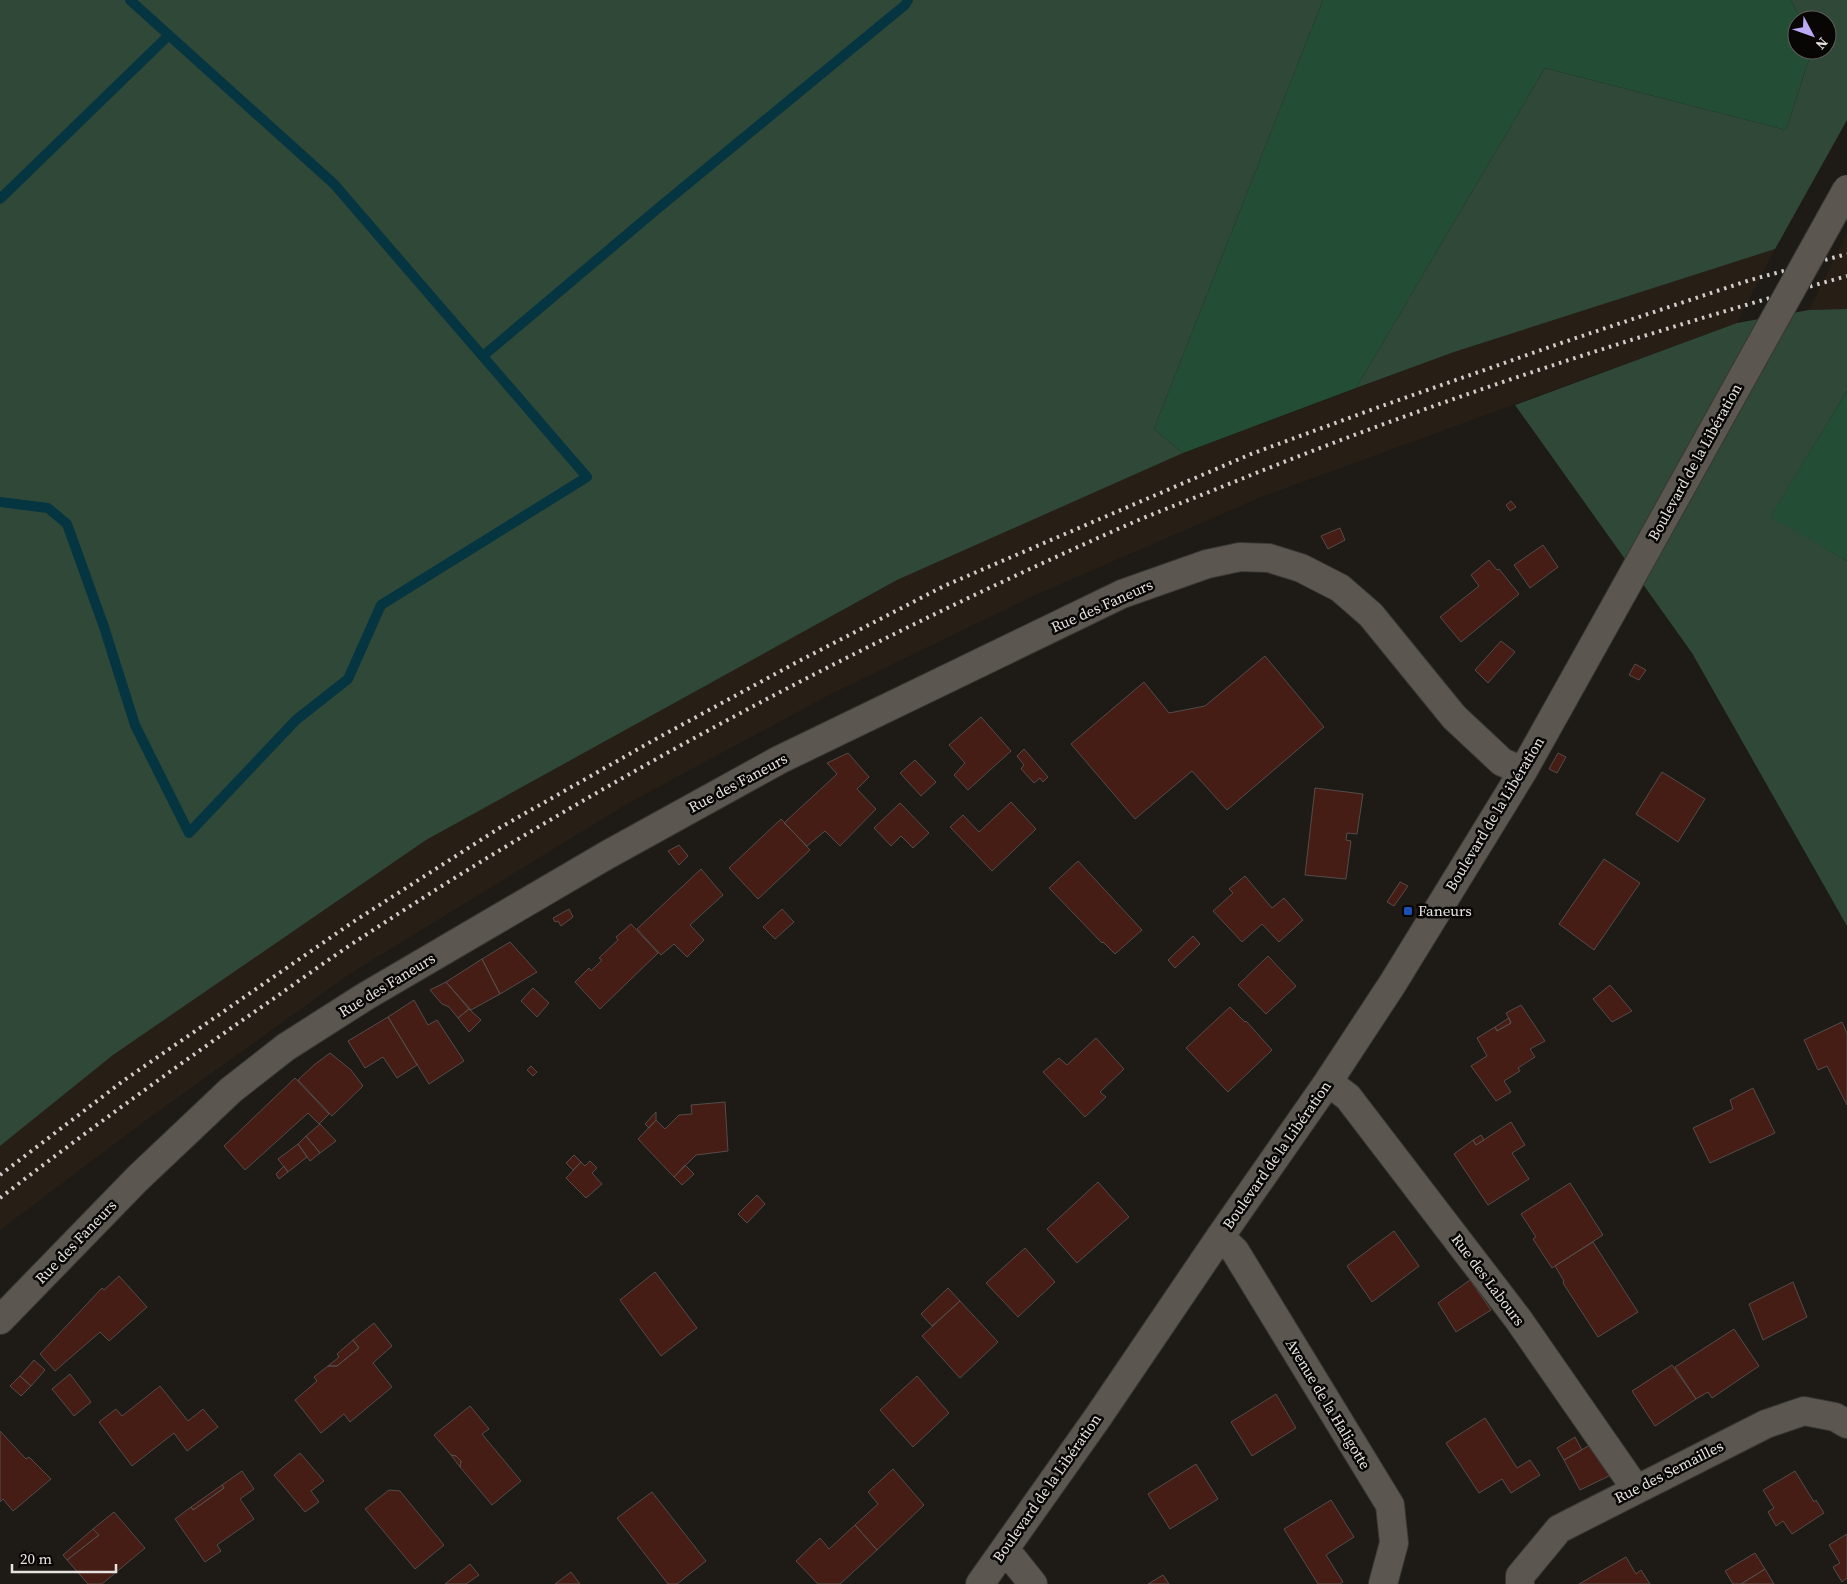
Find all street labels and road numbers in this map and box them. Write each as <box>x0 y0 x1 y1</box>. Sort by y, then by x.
street label: Boulevard de la Libération <box>1643 379 1747 544</box>
street label: Rue des Faneurs <box>1048 574 1156 637</box>
street label: Boulevard de la Libération <box>1440 733 1549 895</box>
street label: Rue des Faneurs <box>685 748 791 817</box>
street label: Rue des Faneurs <box>334 947 439 1022</box>
street label: Boulevard de la Libération <box>1217 1076 1336 1233</box>
street label: Rue des Faneurs <box>30 1195 121 1288</box>
street label: Rue des Labours <box>1447 1229 1530 1330</box>
street label: Avenue de la Haligotte <box>1281 1334 1376 1473</box>
street label: Boulevard de la Libération <box>987 1409 1106 1566</box>
street label: Rue des Semailles <box>1611 1435 1727 1508</box>

